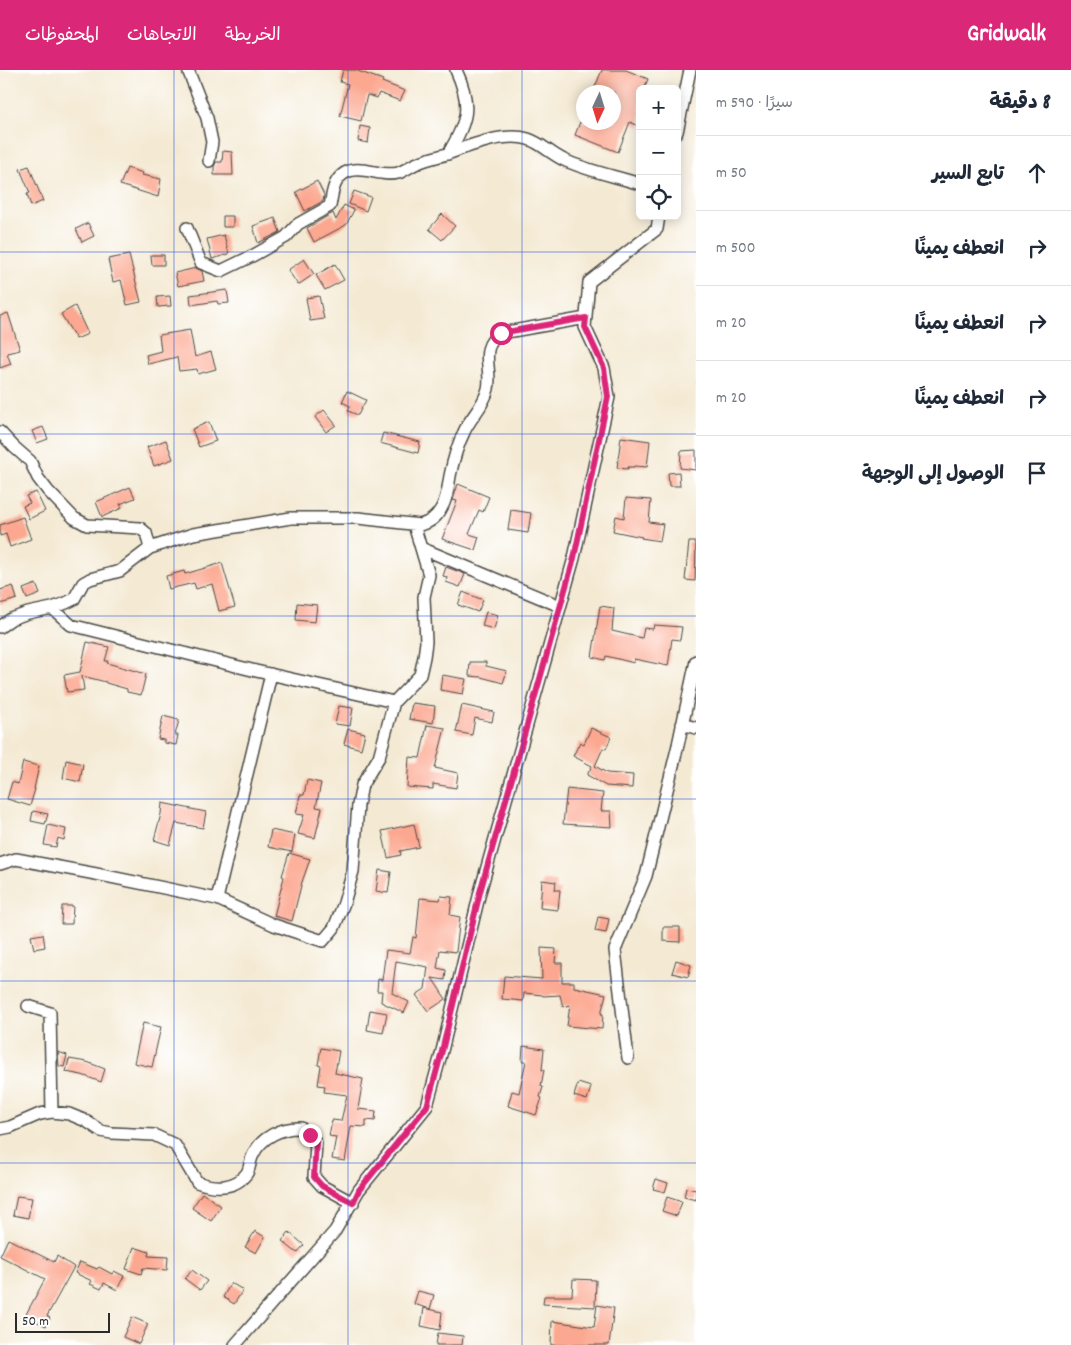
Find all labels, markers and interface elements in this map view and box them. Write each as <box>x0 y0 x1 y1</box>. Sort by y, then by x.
text: Gridwalk <box>967 18 1046 52</box>
text: المحفوظات <box>25 24 99 49</box>
text: الاتجاهات <box>127 24 197 49</box>
text: الخريطة <box>225 24 281 49</box>
north arrow <box>576 85 621 130</box>
map controls <box>636 85 681 220</box>
button: + <box>636 85 681 130</box>
text: 8 دقيقة <box>989 89 1051 119</box>
text: سيرًا · 590 m <box>716 92 793 115</box>
button: − <box>636 130 681 175</box>
icon: ahead <box>1023 159 1051 187</box>
text: 50 m <box>716 162 747 185</box>
text: تابع السير <box>932 162 1004 189</box>
button: locate <box>636 175 681 220</box>
icon: right <box>1023 234 1051 262</box>
text: 500 m <box>716 237 756 260</box>
text: انعطف يمينًا <box>915 237 1004 264</box>
icon: right <box>1023 309 1051 337</box>
text: 20 m <box>716 312 746 335</box>
text: انعطف يمينًا <box>915 312 1004 339</box>
route start <box>490 322 513 345</box>
icon: right <box>1023 384 1051 412</box>
text: 20 m <box>716 387 746 410</box>
text: انعطف يمينًا <box>915 387 1004 414</box>
icon: arrive <box>1023 459 1051 487</box>
text: الوصول إلى الوجهة <box>862 462 1004 489</box>
route end <box>299 1124 322 1147</box>
scale bar <box>15 1310 110 1333</box>
text: 50 m <box>22 1312 49 1332</box>

